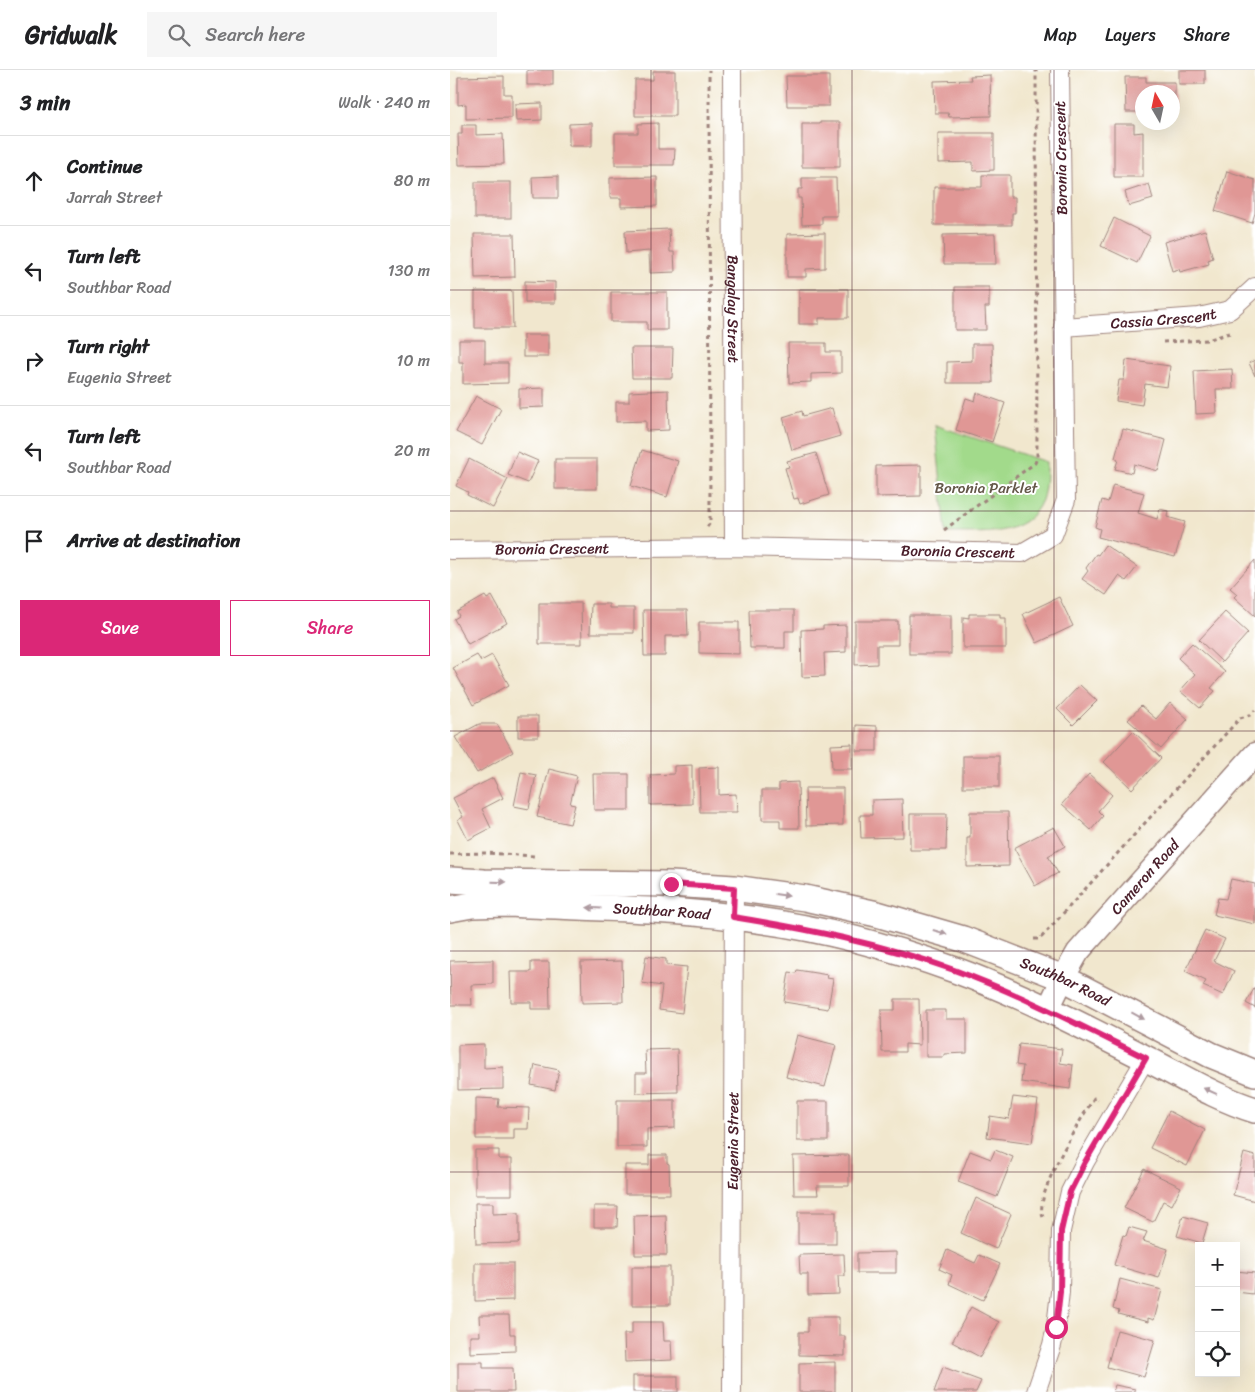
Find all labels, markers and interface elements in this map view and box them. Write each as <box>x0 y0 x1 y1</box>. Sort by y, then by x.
search box <box>147 12 497 57</box>
text: Gridwalk <box>25 14 117 56</box>
text: Search here <box>205 18 305 51</box>
text: Map <box>1044 19 1077 51</box>
text: Layers <box>1105 19 1156 51</box>
text: Share <box>1184 19 1230 51</box>
icon: search <box>165 21 193 49</box>
text: 3 min <box>20 84 70 122</box>
north arrow <box>1135 85 1180 130</box>
text: Walk · 240 m <box>338 88 430 117</box>
street label: Boronia Crescent <box>1047 100 1075 215</box>
text: Continue <box>67 150 143 183</box>
text: 80 m <box>394 166 430 195</box>
icon: ahead <box>20 167 48 195</box>
text: Jarrah Street <box>67 183 162 212</box>
text: Turn left <box>67 240 140 273</box>
street label: Bangalay Street <box>720 255 746 363</box>
text: 130 m <box>388 256 430 285</box>
icon: left <box>20 257 48 285</box>
text: Southbar Road <box>67 273 171 302</box>
street label: Cassia Crescent <box>1110 300 1220 336</box>
text: Turn right <box>67 330 149 363</box>
text: 10 m <box>397 346 430 375</box>
icon: right <box>20 347 48 375</box>
text: Eugenia Street <box>67 363 172 392</box>
text: Turn left <box>67 420 140 453</box>
text: 20 m <box>394 436 430 465</box>
icon: left <box>20 437 48 465</box>
text: Southbar Road <box>67 453 171 482</box>
park label: Boronia Parklet <box>935 475 1038 501</box>
text: Arrive at destination <box>67 524 240 557</box>
icon: arrive <box>20 527 48 555</box>
street label: Boronia Crescent <box>495 535 610 563</box>
street label: Boronia Crescent <box>901 537 1016 566</box>
button: Save <box>20 600 220 656</box>
button: Share <box>230 600 430 656</box>
street label: Cameron Road <box>1104 833 1187 921</box>
route end <box>660 873 683 896</box>
one-way arrow <box>491 878 507 886</box>
one-way arrow <box>775 891 791 899</box>
street label: Southbar Road <box>612 895 712 928</box>
one-way arrow <box>586 904 602 912</box>
one-way arrow <box>933 929 948 937</box>
street label: Southbar Road <box>1016 949 1116 1014</box>
one-way arrow <box>1130 1012 1145 1020</box>
one-way arrow <box>1203 1087 1217 1095</box>
street label: Eugenia Street <box>720 1091 746 1190</box>
map controls <box>1195 1242 1240 1377</box>
button: + <box>1195 1242 1240 1287</box>
button: − <box>1195 1287 1240 1332</box>
route start <box>1045 1316 1068 1339</box>
button: locate <box>1195 1332 1240 1377</box>

